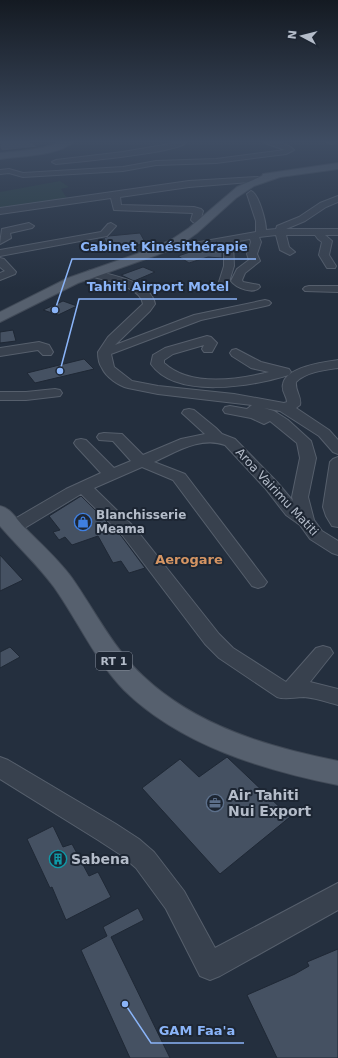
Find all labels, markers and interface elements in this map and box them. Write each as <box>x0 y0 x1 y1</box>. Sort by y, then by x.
north arrow <box>282 16 322 56</box>
text: N <box>286 29 300 40</box>
callout: Cabinet Kinésithérapie <box>72 234 256 259</box>
text: Cabinet Kinésithérapie <box>80 239 248 254</box>
callout: Tahiti Airport Motel <box>79 274 237 299</box>
text: Tahiti Airport Motel <box>87 279 229 294</box>
street label: Aroa Vairimu Matiti <box>233 445 321 539</box>
place label: Blanchisserie Meama <box>96 508 186 536</box>
shop icon: Blanchisserie Meama <box>73 512 93 532</box>
district label: Aerogare <box>155 552 223 567</box>
road number: RT 1 <box>96 652 132 670</box>
place label: Air Tahiti Nui Export <box>228 787 311 819</box>
office icon: Air Tahiti Nui Export <box>205 793 225 813</box>
building icon: Sabena <box>48 849 68 869</box>
place label: Sabena <box>71 851 129 867</box>
callout: GAM Faa'a <box>151 1018 244 1043</box>
text: GAM Faa'a <box>159 1023 235 1038</box>

